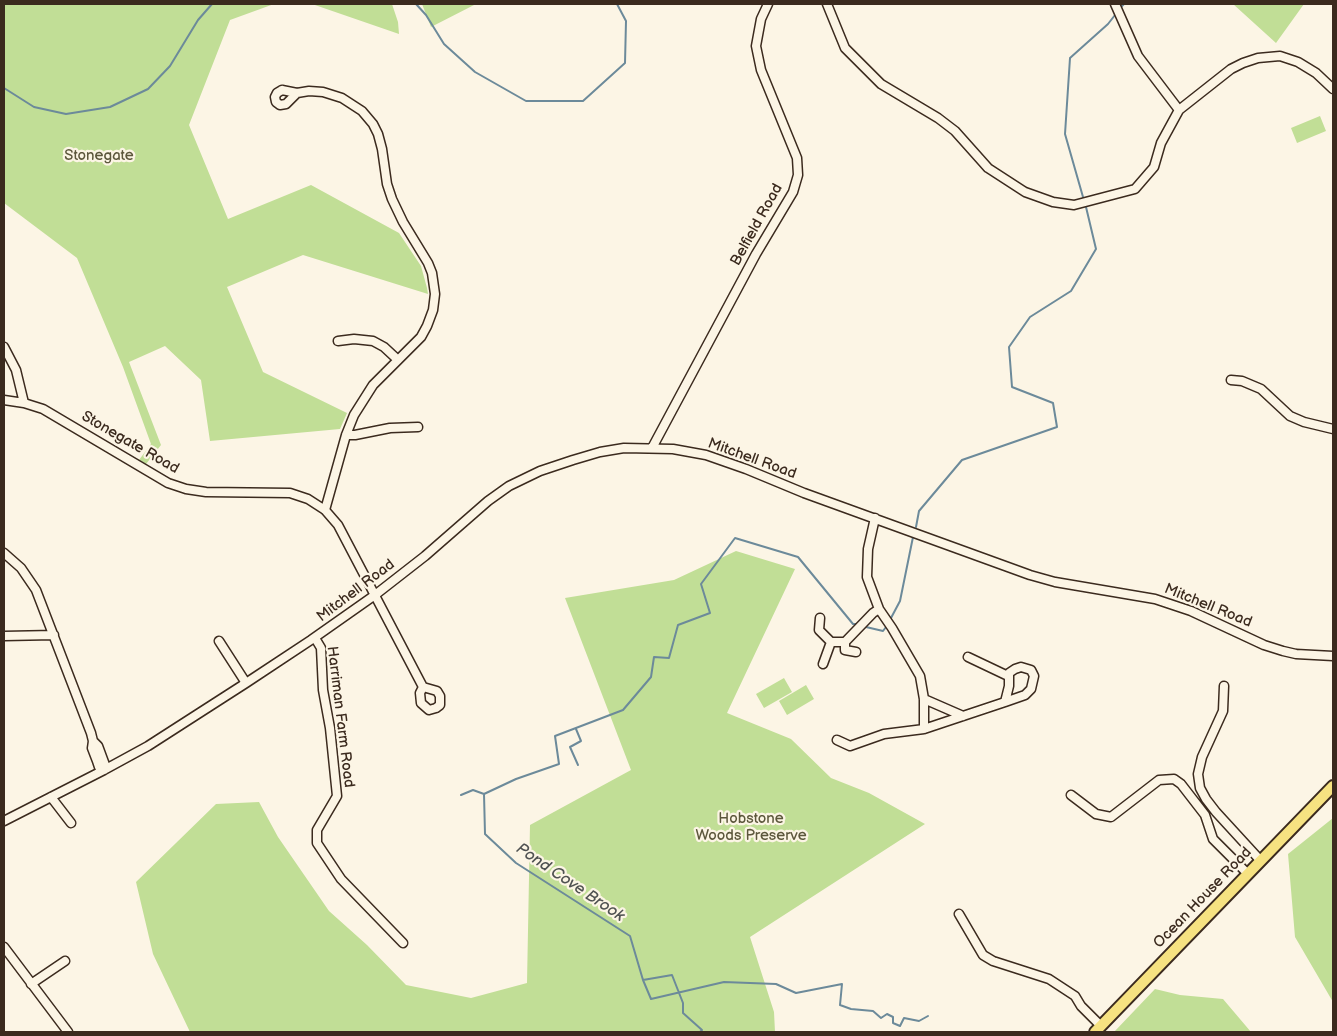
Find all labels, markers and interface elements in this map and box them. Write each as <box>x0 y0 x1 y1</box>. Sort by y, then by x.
park label: Stonegate <box>64 147 134 165</box>
street label: Belfield Road <box>727 181 787 269</box>
street label: Stonegate Road <box>78 408 182 478</box>
street label: Mitchell Road <box>705 435 799 483</box>
street label: Mitchell Road <box>314 556 398 626</box>
street label: Mitchell Road <box>1162 580 1254 632</box>
street label: Harriman Farm Road <box>322 645 358 789</box>
park label: Hobstone Woods Preserve <box>695 810 807 845</box>
water label: Pond Cove Brook <box>512 840 628 926</box>
street label: Ocean House Road <box>1150 844 1256 952</box>

